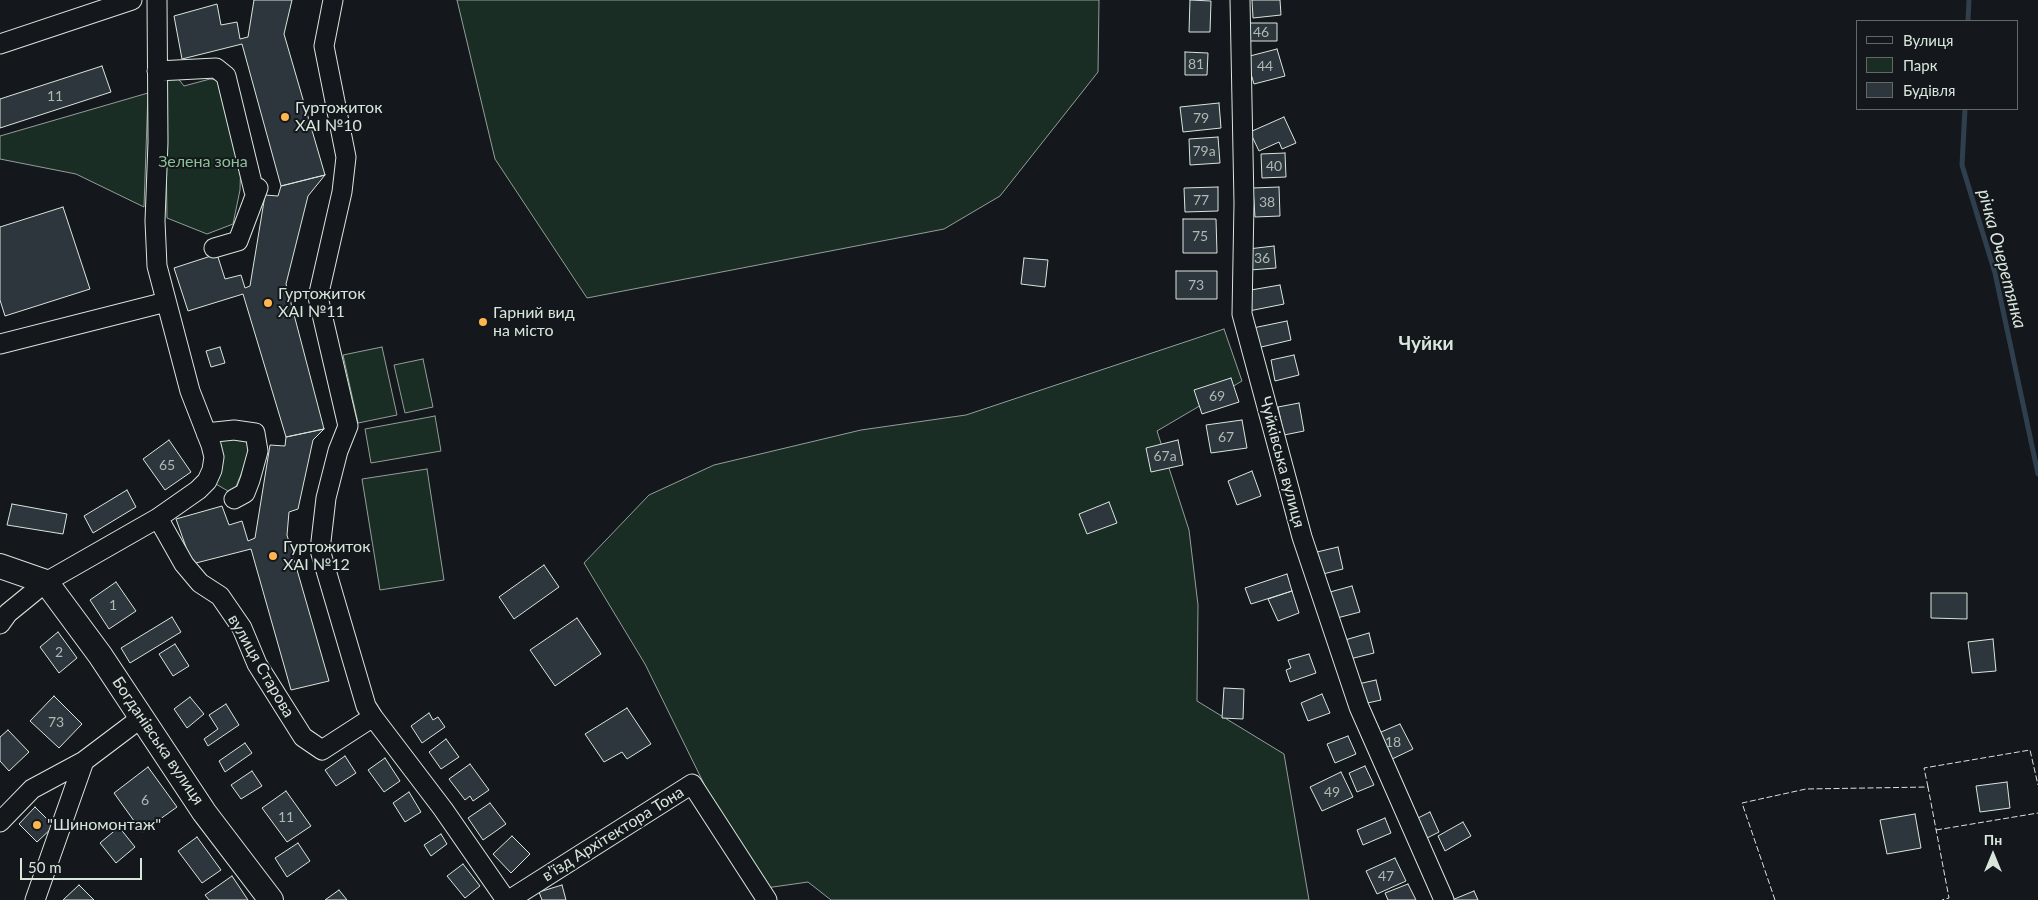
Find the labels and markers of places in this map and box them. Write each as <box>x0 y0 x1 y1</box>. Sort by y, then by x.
place label: Гуртожиток ХАІ №10 <box>295 98 382 136</box>
marker: Гуртожиток ХАІ №10 <box>279 111 291 123</box>
place label: Гуртожиток ХАІ №11 <box>278 284 365 322</box>
marker: Гуртожиток ХАІ №11 <box>262 297 274 309</box>
place label: Гарний вид на місто <box>493 303 575 341</box>
marker: Гарний вид на місто <box>477 316 489 328</box>
place label: Гуртожиток ХАІ №12 <box>283 537 370 575</box>
marker: Гуртожиток ХАІ №12 <box>267 550 279 562</box>
place label: "Шиномонтаж" <box>47 815 161 835</box>
marker: "Шиномонтаж" <box>31 819 43 831</box>

